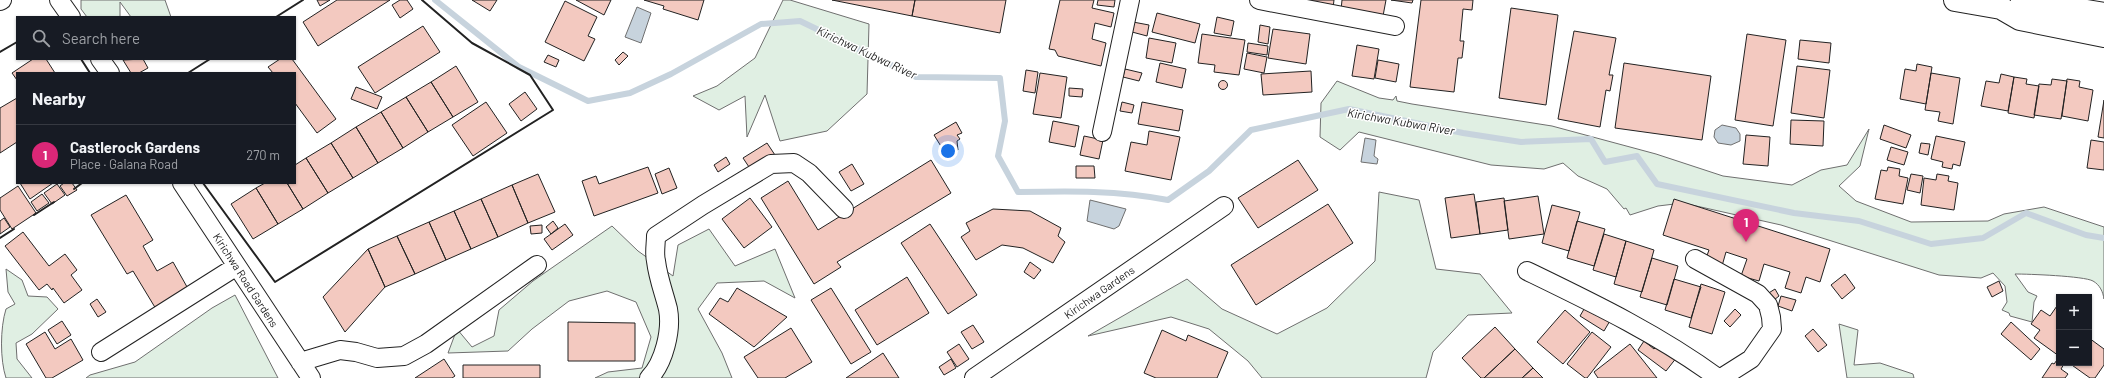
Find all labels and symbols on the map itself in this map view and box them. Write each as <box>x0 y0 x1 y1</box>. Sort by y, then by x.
water label: Kirichwa Kubwa River <box>815 23 920 82</box>
water label: Kirichwa Kubwa River <box>1346 105 1456 137</box>
your location <box>938 141 958 161</box>
pin: 1 <box>1733 209 1759 242</box>
street label: Kirichwa Road Gardens <box>211 231 281 329</box>
street label: Kirichwa Gardens <box>1061 263 1137 321</box>

